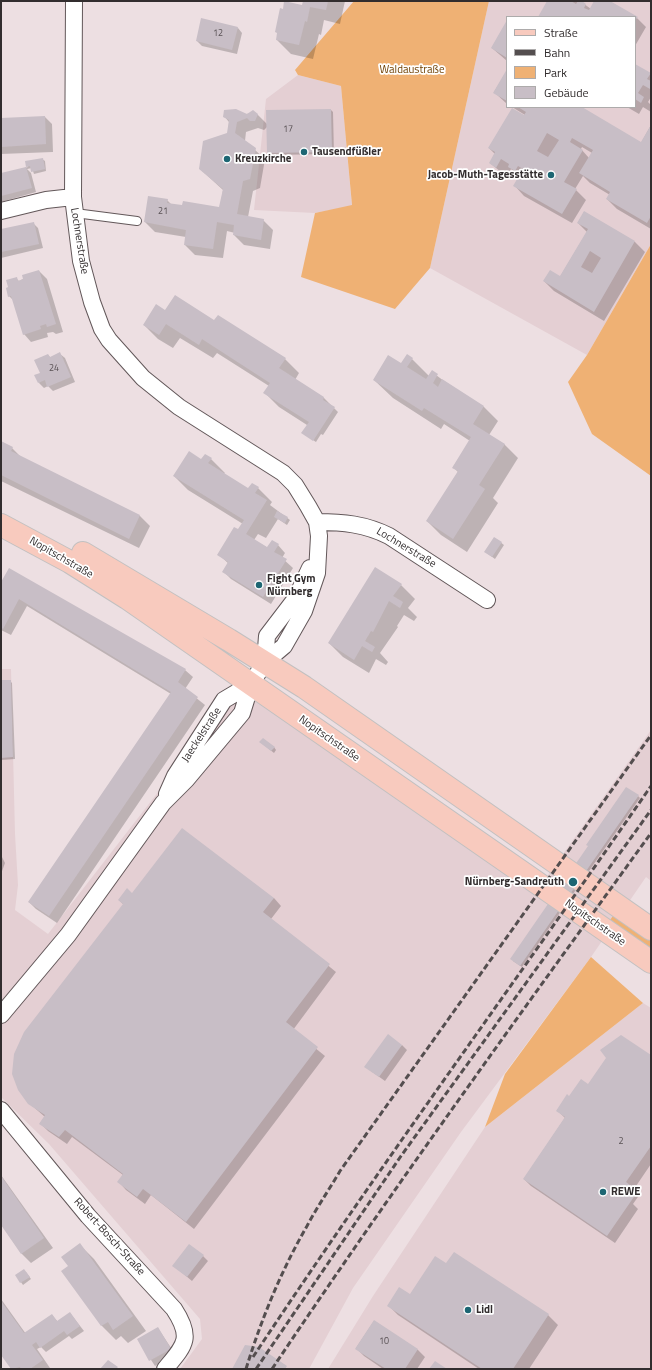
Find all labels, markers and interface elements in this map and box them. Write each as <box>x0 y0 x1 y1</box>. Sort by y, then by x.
legend <box>506 16 636 108</box>
text: Straße <box>544 23 578 42</box>
house number: 12 <box>213 29 223 39</box>
text: Bahn <box>544 43 570 62</box>
park label: Waldaustraße <box>380 63 444 77</box>
text: Park <box>544 63 567 82</box>
text: Gebäude <box>544 83 589 102</box>
house number: 17 <box>283 125 293 135</box>
place label: Tausendfüßler <box>312 145 381 159</box>
marker: Tausendfüßler <box>299 147 309 157</box>
place label: Kreuzkirche <box>235 152 291 166</box>
marker: Kreuzkirche <box>222 154 232 164</box>
place label: Jacob-Muth-Tagesstätte <box>428 168 543 182</box>
marker: Jacob-Muth-Tagesstätte <box>546 170 556 180</box>
street label: Lochnerstraße <box>67 207 91 275</box>
house number: 21 <box>158 207 168 217</box>
house number: 24 <box>49 364 59 374</box>
street label: Lochnerstraße <box>374 525 438 571</box>
street label: Nopitschstraße <box>27 534 95 582</box>
place label: Fight Gym Nürnberg <box>267 572 315 598</box>
marker: Fight Gym Nürnberg <box>254 580 264 590</box>
street label: Jaeckelstraße <box>179 705 225 765</box>
street label: Nopitschstraße <box>296 713 362 765</box>
place label: Nürnberg-Sandreuth <box>465 875 564 889</box>
marker: Nürnberg-Sandreuth <box>567 876 579 888</box>
street label: Nopitschstraße <box>562 897 628 949</box>
house number: 2 <box>618 1137 624 1147</box>
place label: REWE <box>611 1185 640 1199</box>
marker: REWE <box>598 1187 608 1197</box>
street label: Robert-Bosch-Straße <box>71 1195 147 1279</box>
place label: Lidl <box>476 1303 493 1317</box>
marker: Lidl <box>463 1305 473 1315</box>
house number: 10 <box>379 1337 389 1347</box>

